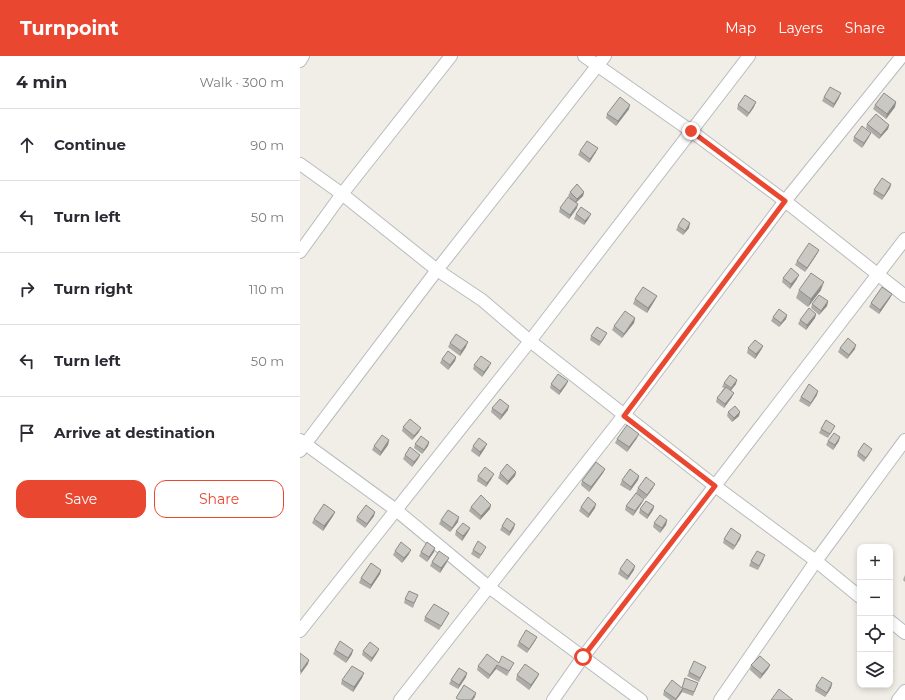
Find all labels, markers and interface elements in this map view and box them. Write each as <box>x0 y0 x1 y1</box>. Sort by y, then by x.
text: Turnpoint <box>20 17 119 40</box>
text: Map <box>725 19 756 37</box>
text: Layers <box>778 19 823 37</box>
text: Share <box>845 19 885 37</box>
text: 4 min <box>16 72 67 92</box>
text: Walk · 300 m <box>199 74 284 90</box>
route end <box>682 122 700 140</box>
icon: ahead <box>16 134 38 156</box>
text: Continue <box>54 135 126 154</box>
text: 90 m <box>250 137 284 153</box>
icon: left <box>16 206 38 228</box>
text: Turn left <box>54 207 121 226</box>
text: 50 m <box>251 209 284 225</box>
icon: right <box>16 278 38 300</box>
text: Turn right <box>54 279 133 298</box>
text: 110 m <box>249 281 284 297</box>
icon: left <box>16 350 38 372</box>
text: Turn left <box>54 351 121 370</box>
text: 50 m <box>251 353 284 369</box>
icon: arrive <box>16 422 38 444</box>
text: Arrive at destination <box>54 423 215 442</box>
button: Save <box>16 480 146 518</box>
button: Share <box>154 480 284 518</box>
map controls <box>857 544 893 688</box>
button: + <box>857 544 893 580</box>
button: − <box>857 580 893 616</box>
button: locate <box>857 616 893 652</box>
route start <box>574 648 592 666</box>
button: layers <box>857 652 893 688</box>

